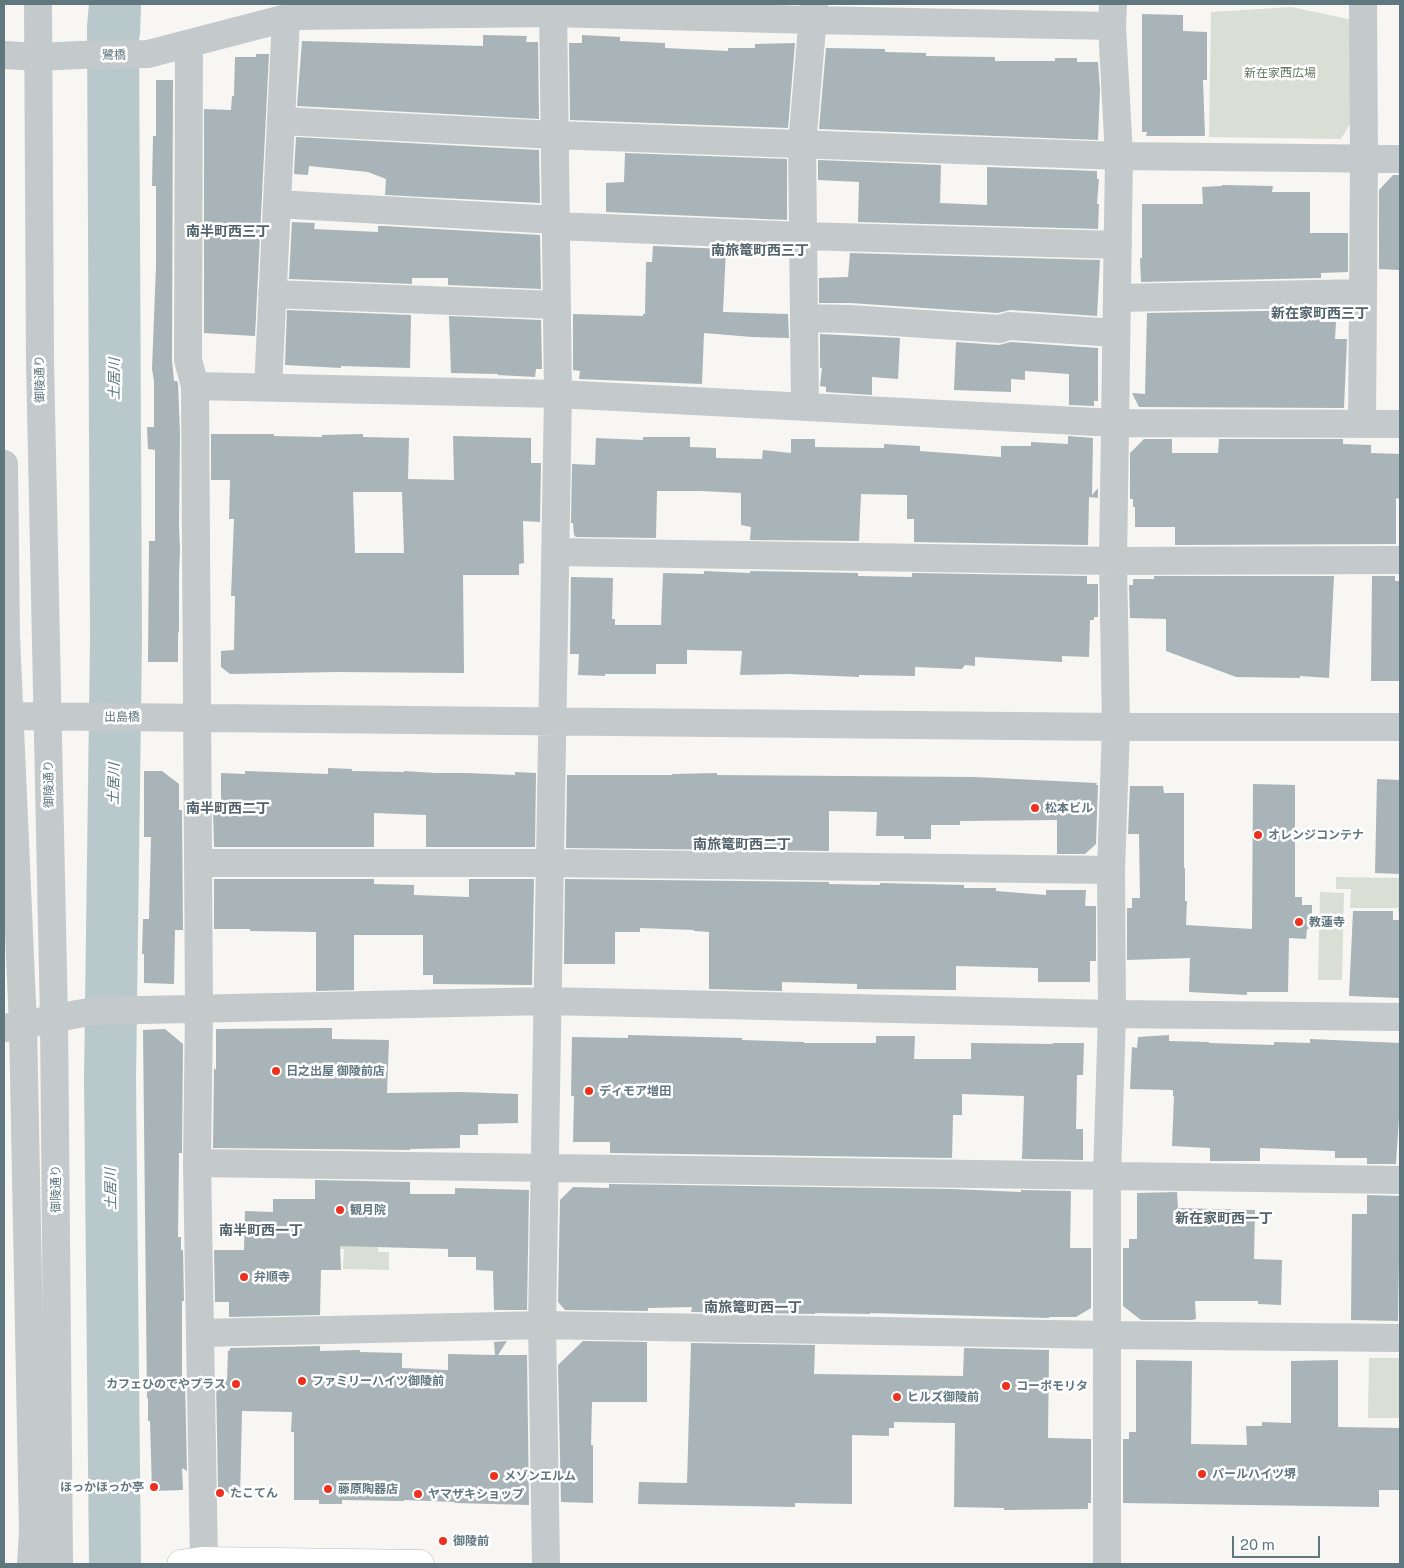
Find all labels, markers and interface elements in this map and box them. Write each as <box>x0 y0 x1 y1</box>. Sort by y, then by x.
street label: 鷺橋 <box>102 48 126 62</box>
park label: 新在家西広場 <box>1244 66 1316 80</box>
district label: 南半町西三丁 <box>186 224 270 240</box>
district label: 南旅篭町西三丁 <box>711 243 809 259</box>
district label: 新在家町西三丁 <box>1271 306 1369 322</box>
street label: 御陵通り <box>32 355 48 403</box>
water label: 土居川 <box>107 358 123 400</box>
street label: 出島橋 <box>104 710 140 724</box>
street label: 御陵通り <box>41 760 57 808</box>
water label: 土居川 <box>105 763 123 805</box>
district label: 南半町西二丁 <box>186 801 270 817</box>
place label: 松本ビル <box>1045 801 1093 815</box>
marker: 松本ビル <box>1029 802 1041 814</box>
place label: オレンジコンテナ <box>1268 828 1364 842</box>
marker: オレンジコンテナ <box>1252 829 1264 841</box>
district label: 南旅篭町西二丁 <box>693 837 791 853</box>
place label: 教蓮寺 <box>1309 915 1345 929</box>
marker: 教蓮寺 <box>1293 916 1305 928</box>
place label: 日之出屋 御陵前店 <box>286 1064 385 1078</box>
marker: 日之出屋 御陵前店 <box>270 1065 282 1077</box>
place label: ディモア増田 <box>599 1084 671 1098</box>
marker: ディモア増田 <box>583 1085 595 1097</box>
street label: 御陵通り <box>49 1165 63 1213</box>
water label: 土居川 <box>102 1168 120 1210</box>
place label: 観月院 <box>350 1203 386 1217</box>
marker: 観月院 <box>334 1204 346 1216</box>
district label: 新在家町西一丁 <box>1175 1211 1273 1227</box>
district label: 南半町西一丁 <box>219 1223 303 1239</box>
place label: 弁順寺 <box>254 1270 290 1284</box>
marker: 弁順寺 <box>238 1271 250 1283</box>
district label: 南旅篭町西一丁 <box>704 1300 802 1316</box>
place label: ファミリーハイツ御陵前 <box>312 1374 444 1388</box>
marker: ファミリーハイツ御陵前 <box>296 1375 308 1387</box>
place label: カフェひのでやプラス <box>106 1377 226 1391</box>
marker: カフェひのでやプラス <box>230 1378 242 1390</box>
place label: コーポモリタ <box>1016 1379 1088 1393</box>
marker: コーポモリタ <box>1000 1380 1012 1392</box>
place label: ヒルズ御陵前 <box>907 1390 979 1404</box>
marker: ヒルズ御陵前 <box>891 1391 903 1403</box>
place label: パールハイツ堺 <box>1212 1467 1296 1481</box>
marker: パールハイツ堺 <box>1196 1468 1208 1480</box>
place label: メゾンエルム <box>504 1469 576 1483</box>
marker: メゾンエルム <box>488 1470 500 1482</box>
place label: ほっかほっか亭 <box>60 1480 144 1494</box>
marker: ほっかほっか亭 <box>148 1481 160 1493</box>
place label: 藤原陶器店 <box>338 1482 398 1496</box>
marker: 藤原陶器店 <box>322 1483 334 1495</box>
place label: たこてん <box>230 1486 278 1500</box>
marker: たこてん <box>214 1487 226 1499</box>
place label: ヤマザキショップ <box>428 1487 524 1501</box>
marker: ヤマザキショップ <box>412 1488 424 1500</box>
scale bar <box>1234 1526 1322 1558</box>
place label: 御陵前 <box>453 1534 489 1548</box>
marker: 御陵前 <box>437 1535 449 1547</box>
text: 20 m <box>1240 1536 1275 1553</box>

